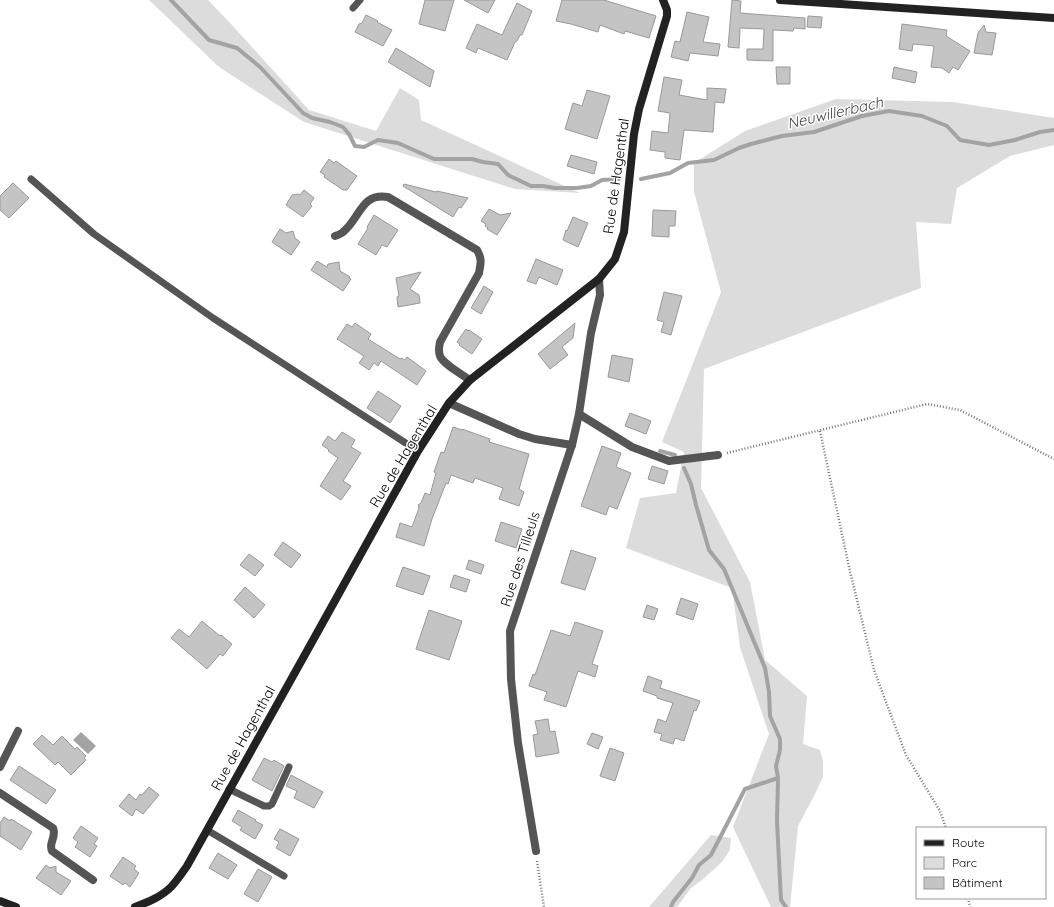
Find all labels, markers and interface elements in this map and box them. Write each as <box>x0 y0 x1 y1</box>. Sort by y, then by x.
water label: Neuwillerbach <box>785 92 885 133</box>
street label: Rue de Hagenthal <box>599 117 633 235</box>
street label: Rue de Hagenthal <box>365 401 441 511</box>
street label: Rue des Tilleuls <box>496 509 544 609</box>
street label: Rue de Hagenthal <box>207 683 279 793</box>
legend <box>916 827 1046 899</box>
text: Route <box>952 835 985 850</box>
text: Parc <box>952 855 977 870</box>
text: Bâtiment <box>952 875 1002 890</box>

